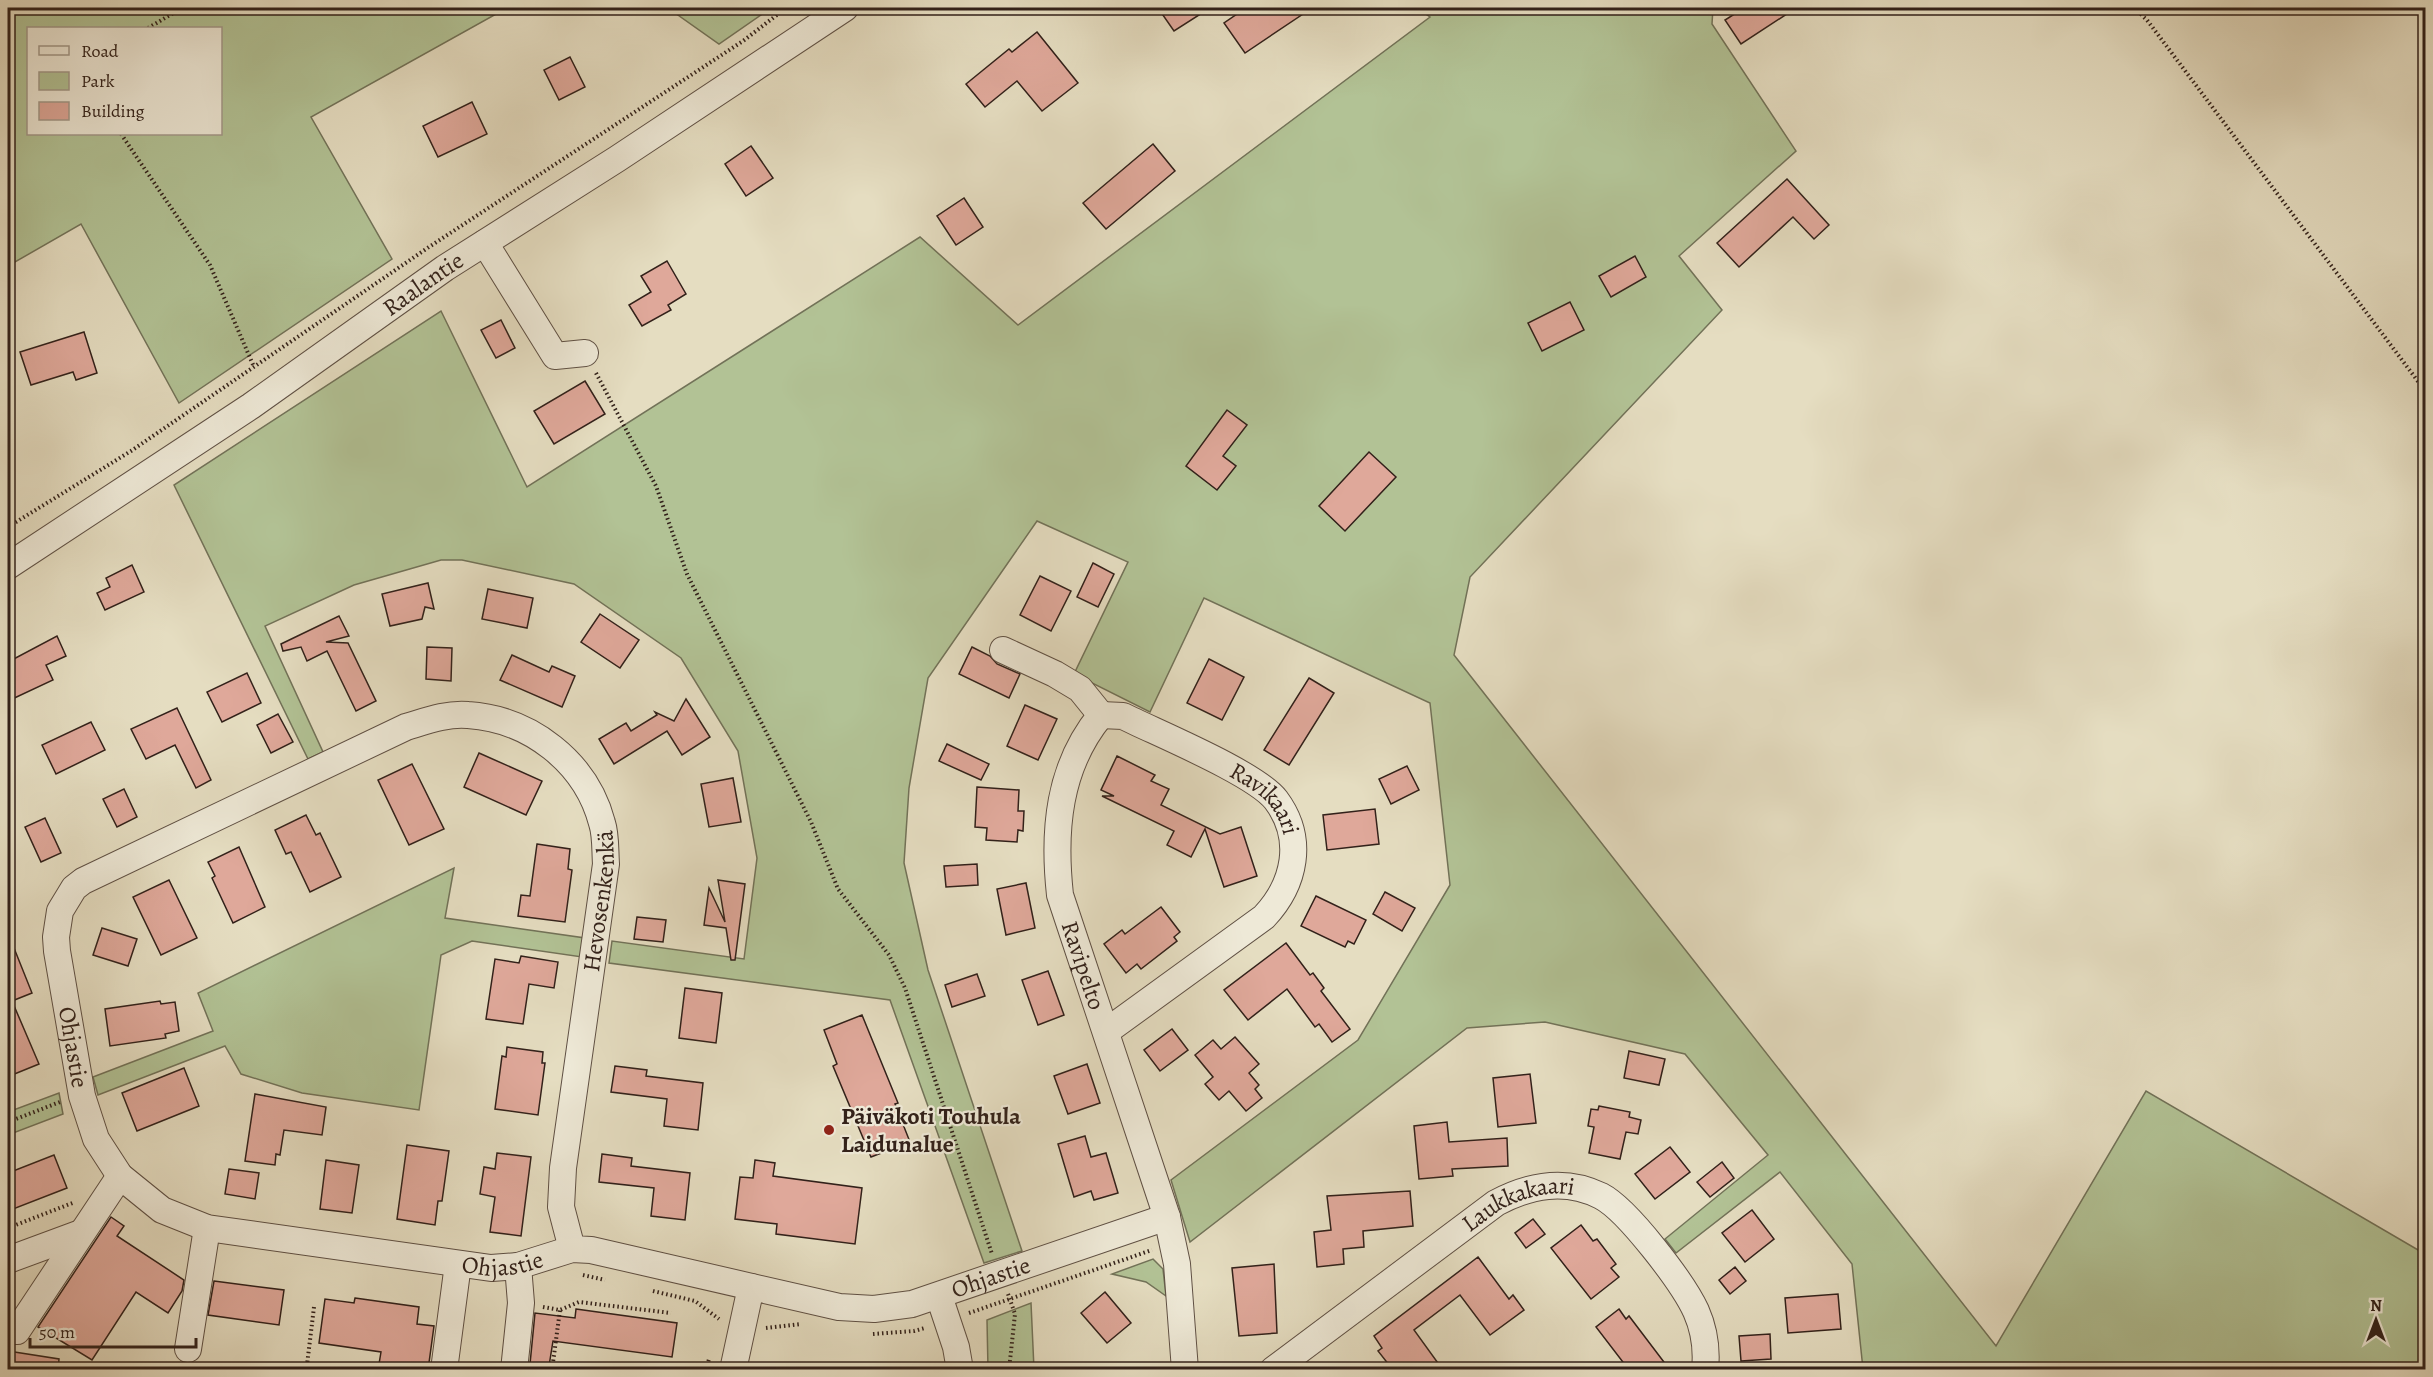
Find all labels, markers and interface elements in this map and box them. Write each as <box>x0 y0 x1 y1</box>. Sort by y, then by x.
legend <box>27 27 222 135</box>
text: Road <box>81 39 119 63</box>
text: Park <box>81 69 115 93</box>
text: Building <box>81 99 145 123</box>
street label: Raalantie <box>376 244 470 323</box>
street label: Ravikaari <box>1224 755 1307 838</box>
street label: Hevosenkenkä <box>575 828 622 974</box>
street label: Ravipelto <box>1054 917 1113 1014</box>
street label: Ohjastie <box>51 1004 96 1090</box>
place label: Päiväkoti Touhula Laidunalue <box>841 1100 1021 1160</box>
marker: Päiväkoti Touhula Laidunalue <box>822 1123 836 1137</box>
street label: Laukkakaari <box>1455 1169 1577 1239</box>
street label: Ohjastie <box>460 1243 547 1284</box>
street label: Ohjastie <box>947 1249 1035 1305</box>
north arrow <box>2346 1290 2406 1350</box>
text: N <box>2370 1295 2382 1317</box>
scale bar <box>30 1311 196 1349</box>
text: 50 m <box>39 1320 75 1344</box>

